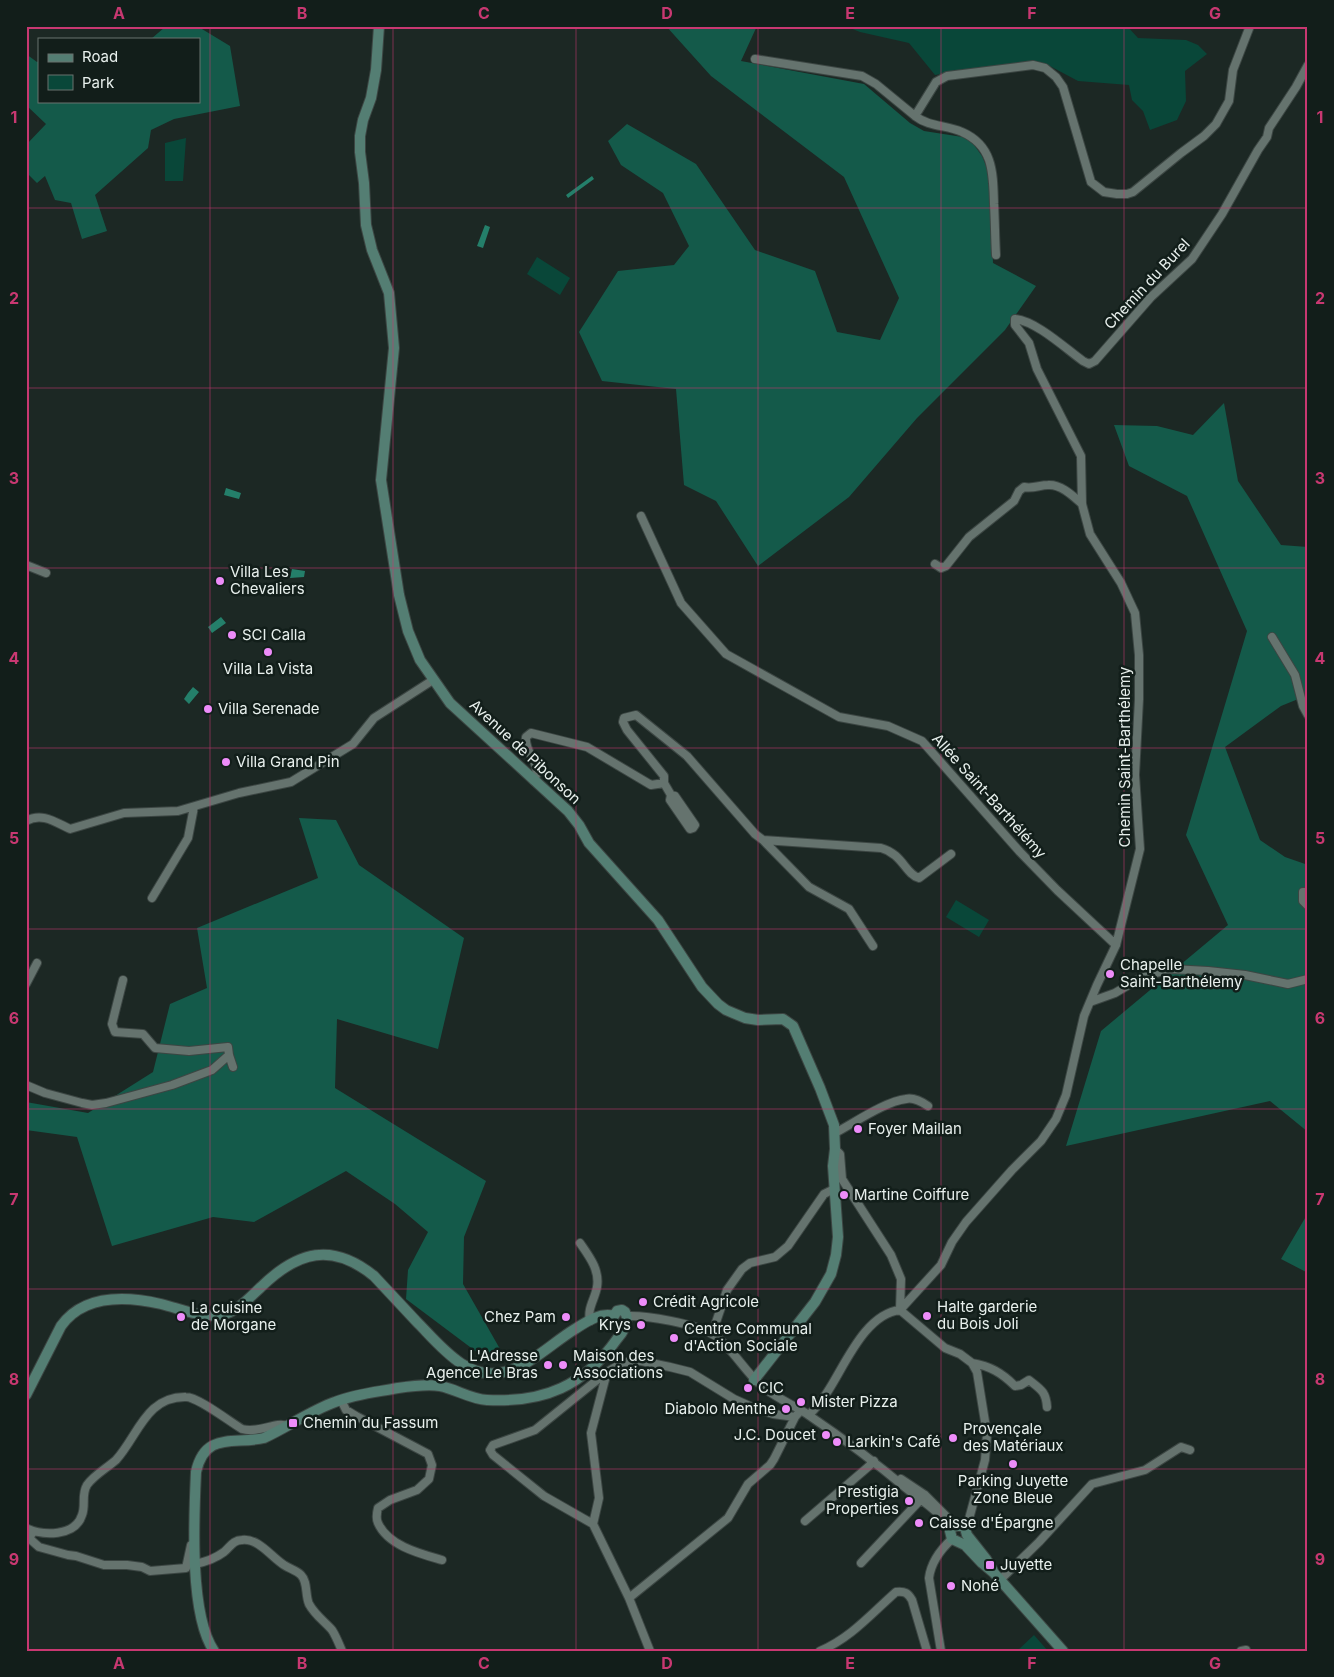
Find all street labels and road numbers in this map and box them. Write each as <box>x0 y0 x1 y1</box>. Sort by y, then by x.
street label: Chemin du Burel <box>1100 234 1194 333</box>
street label: Chemin Saint-Barthélemy <box>1115 666 1134 847</box>
street label: Avenue de Pibonson <box>466 695 585 808</box>
street label: Allée Saint-Barthélémy <box>928 729 1051 863</box>

